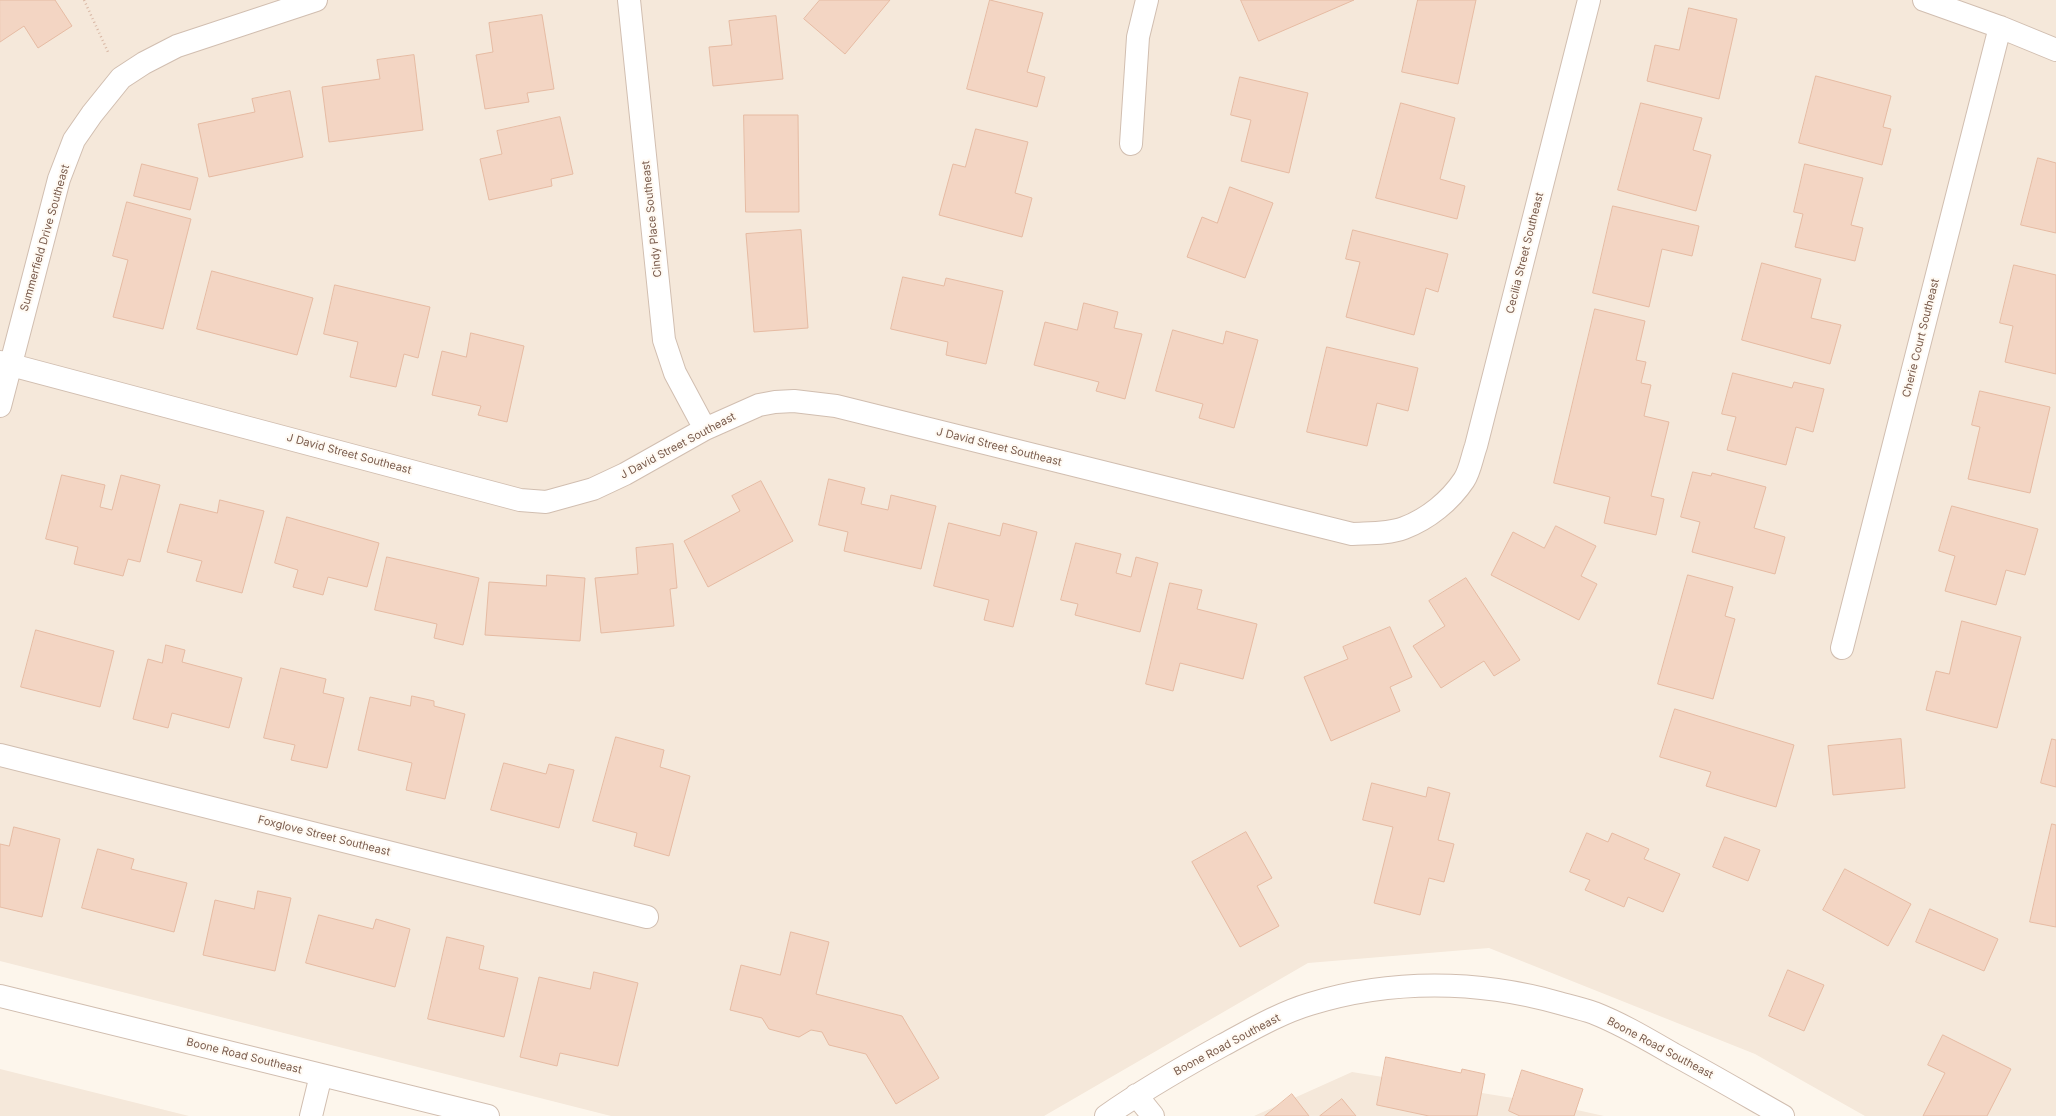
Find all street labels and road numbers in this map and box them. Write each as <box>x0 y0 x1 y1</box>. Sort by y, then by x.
street label: Cindy Place Southeast <box>639 160 665 278</box>
street label: Summerfield Drive Southeast <box>18 163 72 313</box>
street label: Cecilia Street Southeast <box>1504 191 1546 315</box>
street label: Cherie Court Southeast <box>1900 277 1942 399</box>
street label: J David Street Southeast <box>618 410 738 482</box>
street label: J David Street Southeast <box>935 425 1063 469</box>
street label: J David Street Southeast <box>285 431 413 477</box>
street label: Foxglove Street Southeast <box>256 813 392 859</box>
street label: Boone Road Southeast <box>1172 1011 1282 1079</box>
street label: Boone Road Southeast <box>1605 1014 1715 1082</box>
street label: Boone Road Southeast <box>185 1035 303 1077</box>

